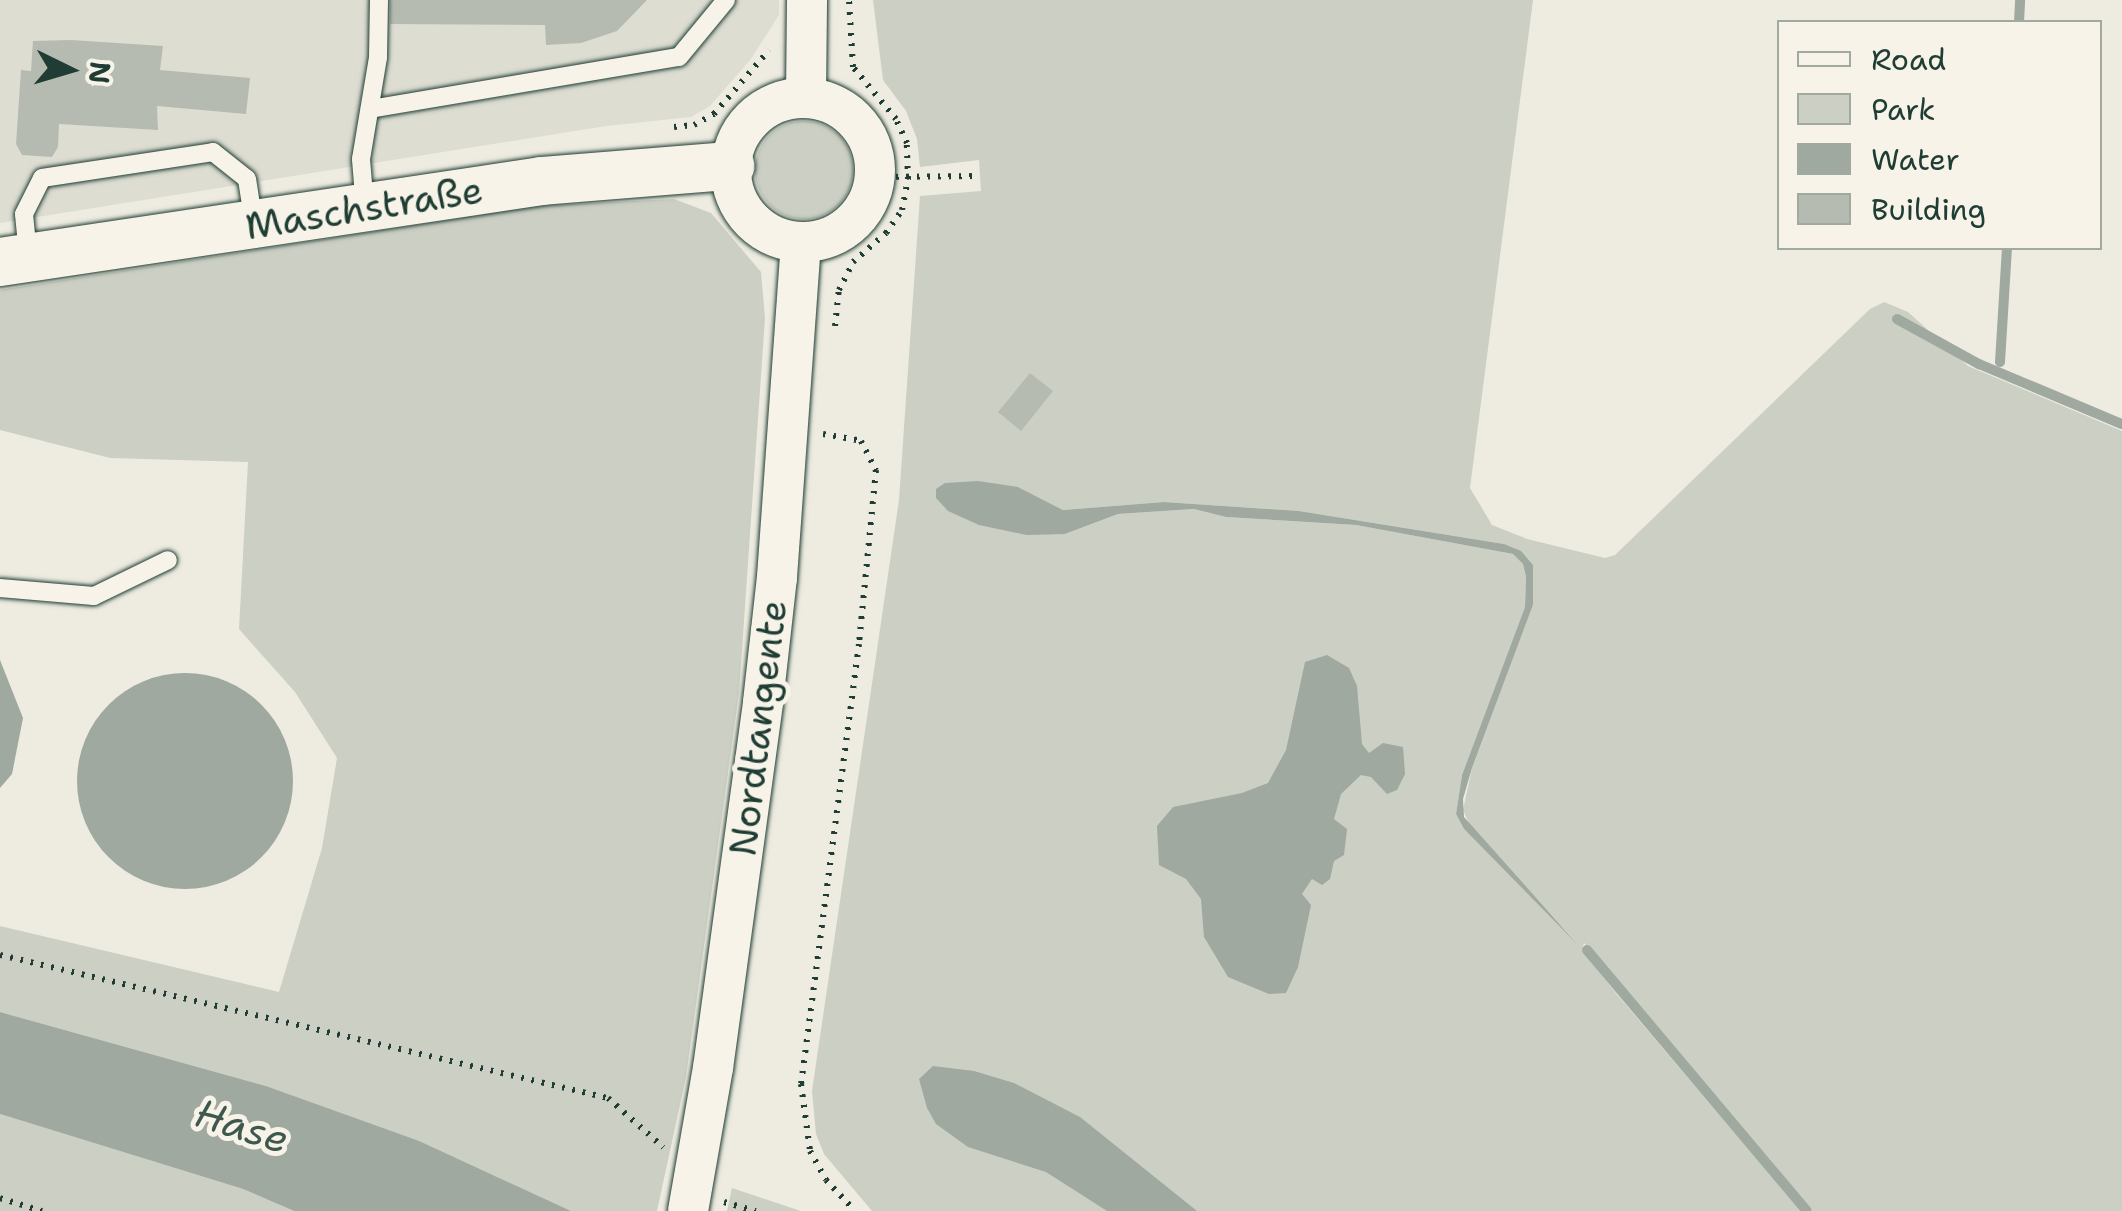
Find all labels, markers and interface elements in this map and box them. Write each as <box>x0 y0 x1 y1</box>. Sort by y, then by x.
north arrow <box>20 20 120 120</box>
legend <box>1777 20 2102 250</box>
text: Road <box>1871 39 1946 80</box>
text: N <box>80 60 120 85</box>
text: Park <box>1871 89 1935 130</box>
text: Water <box>1871 139 1960 180</box>
street label: Maschstraße <box>242 167 486 249</box>
text: Building <box>1871 189 1986 230</box>
street label: Nordtangente <box>720 597 796 859</box>
water label: Hase <box>189 1088 295 1164</box>

